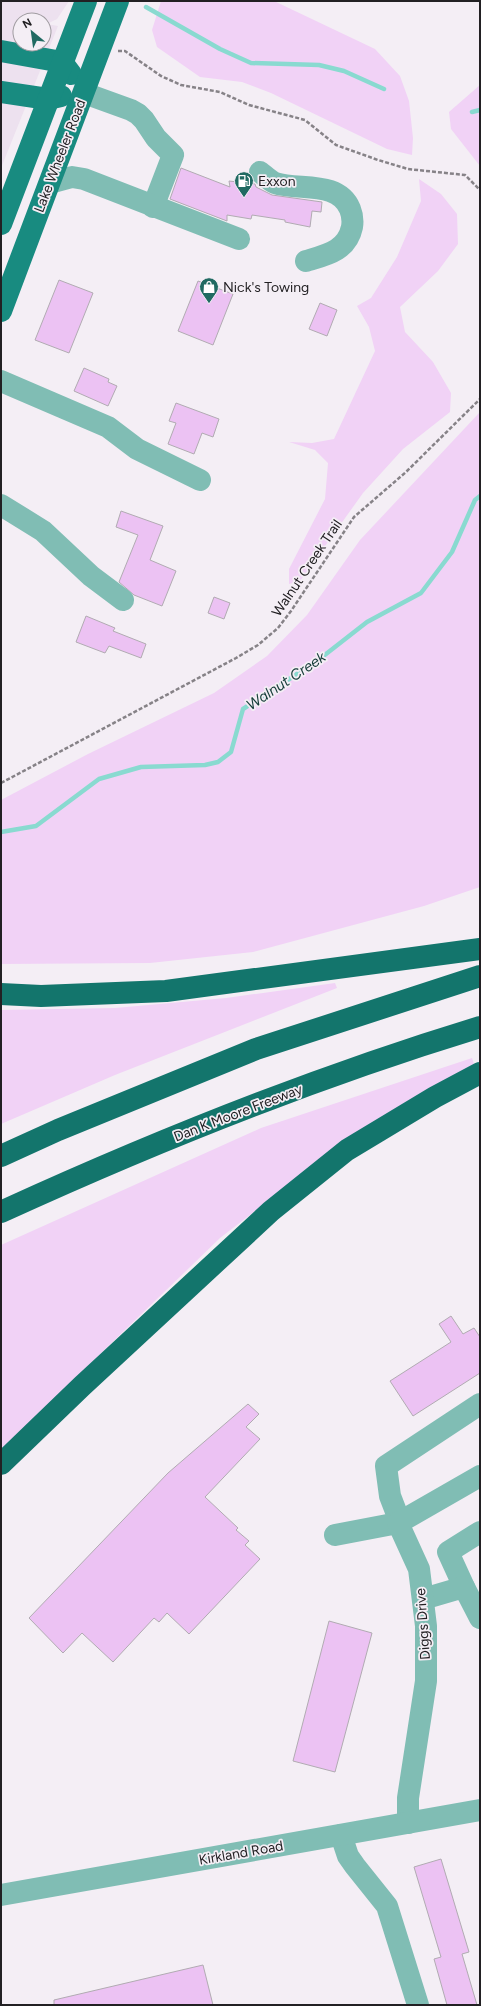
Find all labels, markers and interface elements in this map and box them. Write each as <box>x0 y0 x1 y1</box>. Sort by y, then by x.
north arrow <box>12 12 52 52</box>
text: N <box>21 16 34 31</box>
street label: Lake Wheeler Road <box>31 97 89 215</box>
fuel station icon: Exxon <box>233 170 255 198</box>
place label: Exxon <box>258 173 296 190</box>
shop icon: Nick's Towing <box>198 276 220 304</box>
place label: Nick's Towing <box>223 279 309 296</box>
street label: Walnut Creek Trail <box>268 516 346 620</box>
water label: Walnut Creek <box>243 647 330 714</box>
street label: Dan K Moore Freeway <box>171 1080 305 1145</box>
street label: Diggs Drive <box>412 1587 434 1660</box>
street label: Kirkland Road <box>198 1837 284 1869</box>

